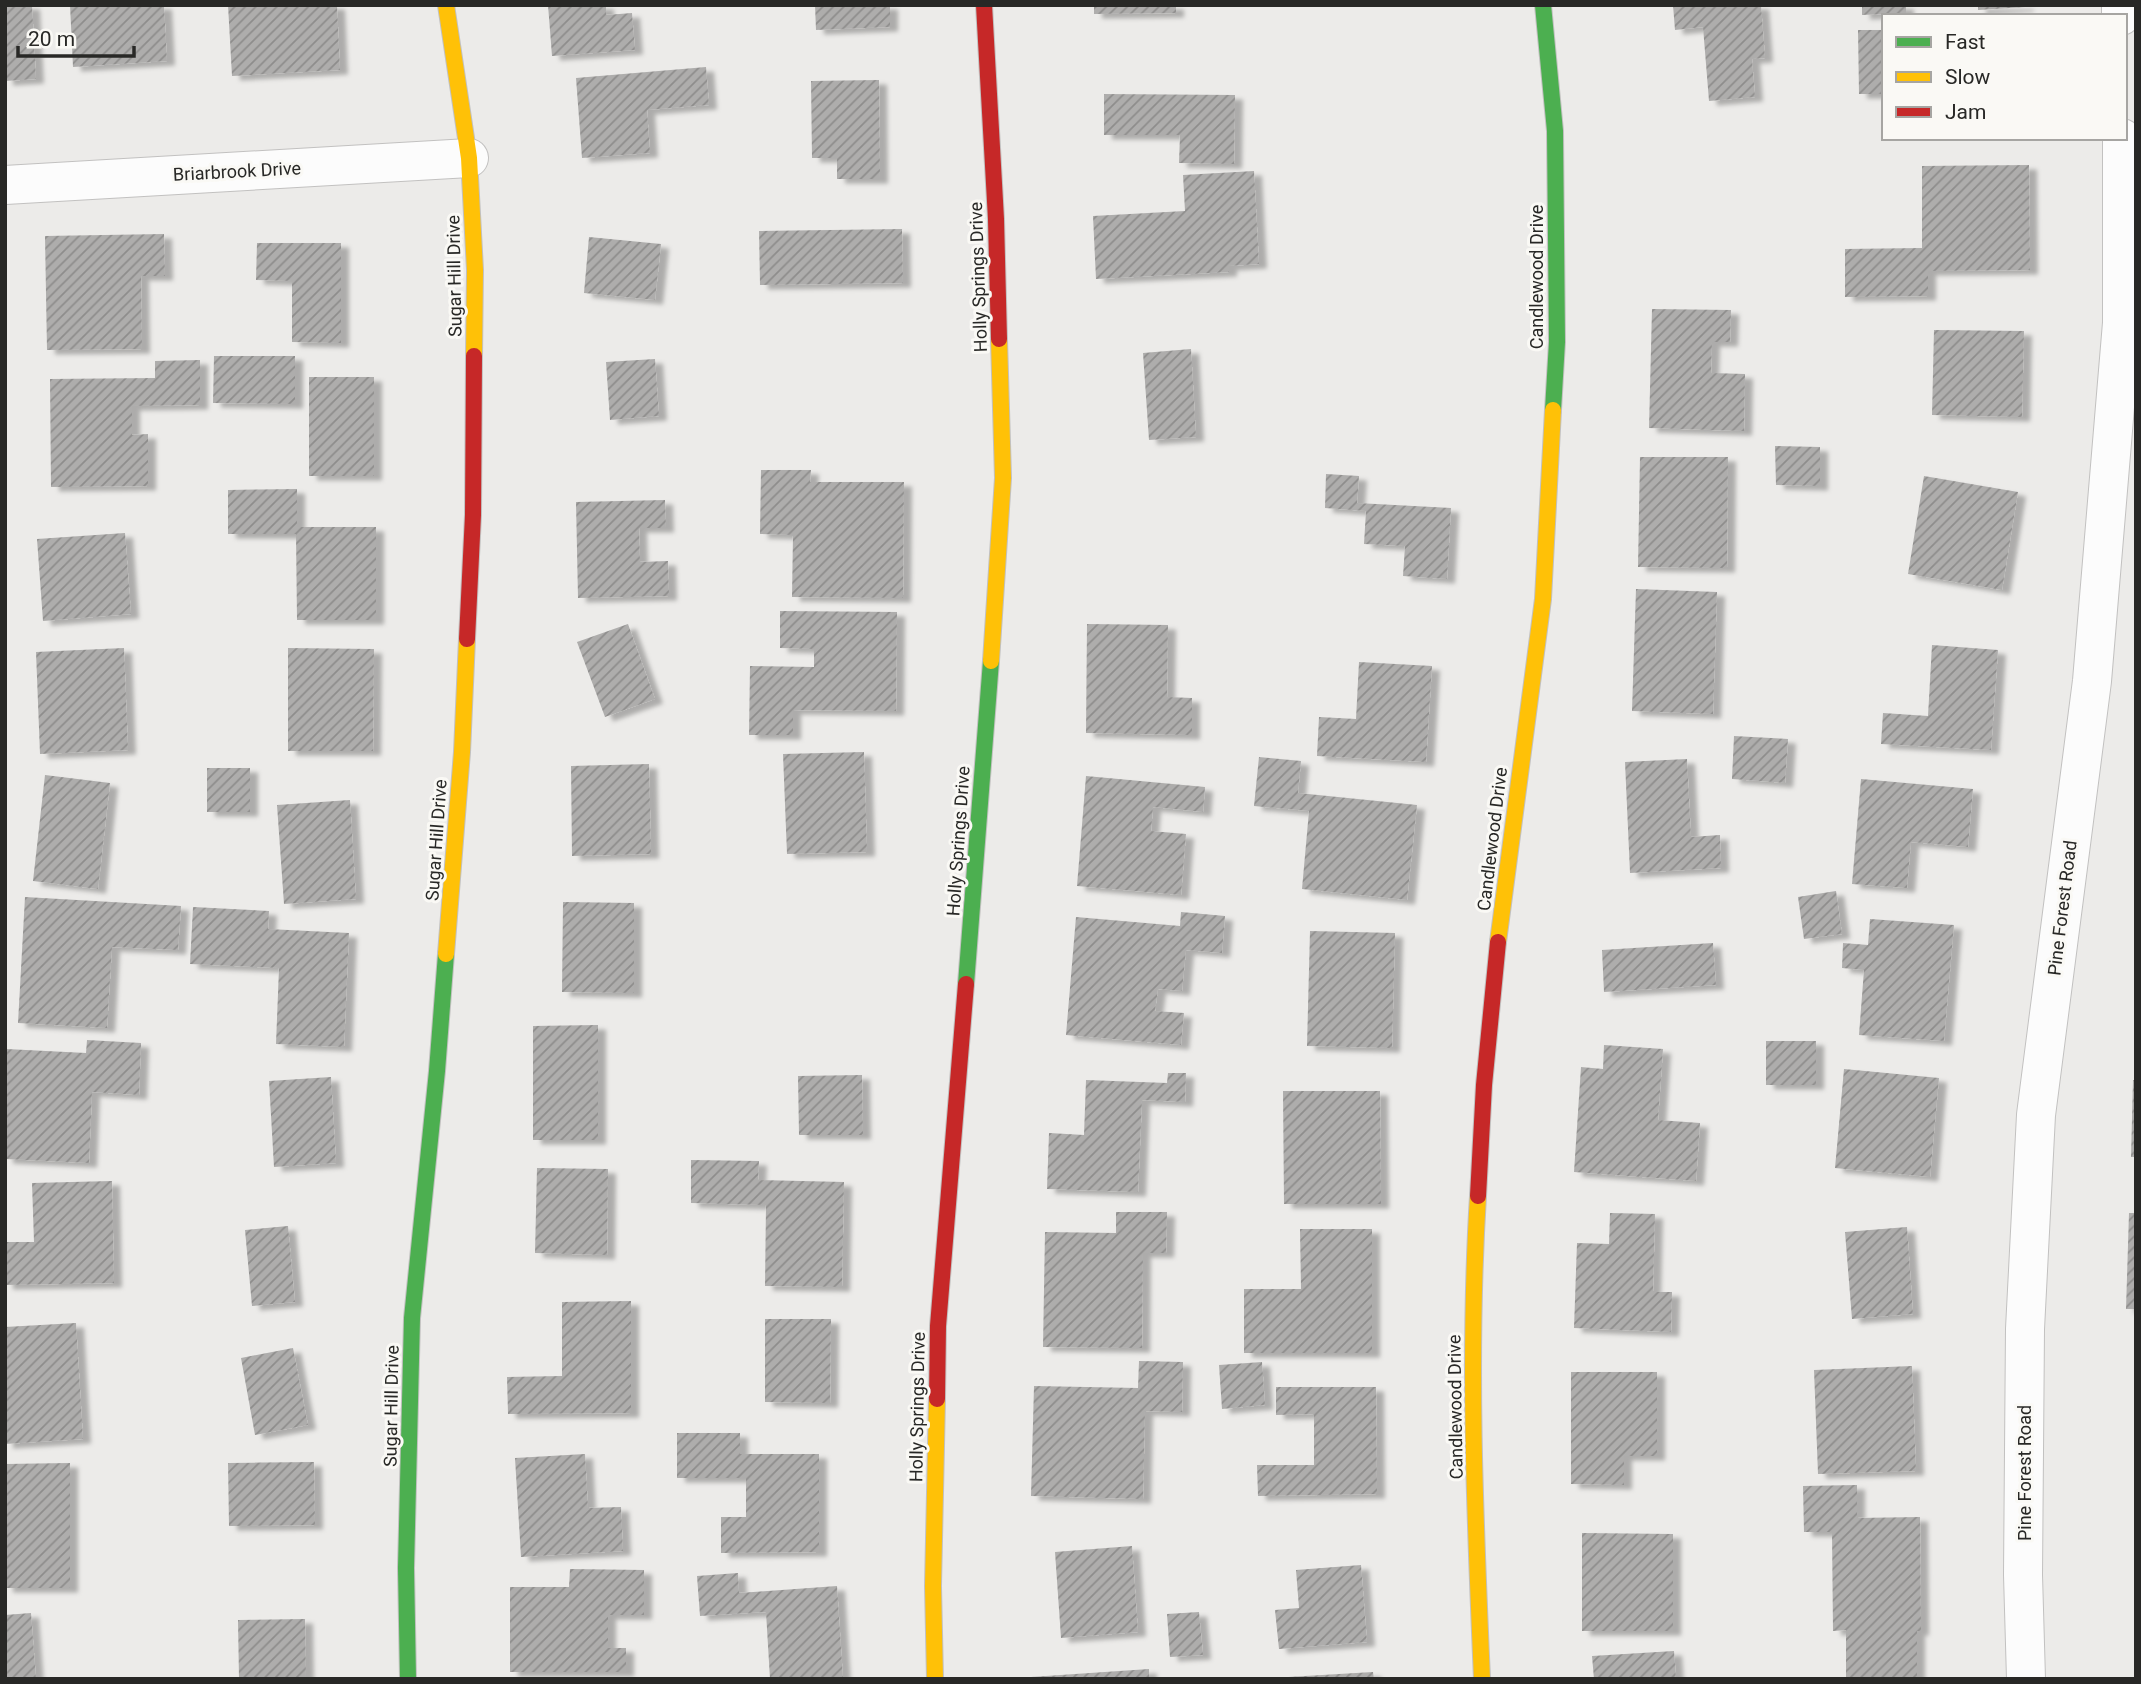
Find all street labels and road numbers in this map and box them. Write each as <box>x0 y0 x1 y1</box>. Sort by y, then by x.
street label: Briarbrook Drive <box>172 157 302 185</box>
street label: Holly Springs Drive <box>965 201 991 353</box>
street label: Candlewood Drive <box>1526 205 1547 349</box>
street label: Sugar Hill Drive <box>442 215 466 337</box>
street label: Holly Springs Drive <box>942 765 974 917</box>
street label: Candlewood Drive <box>1473 766 1511 912</box>
street label: Sugar Hill Drive <box>421 778 451 902</box>
street label: Pine Forest Road <box>2043 839 2081 977</box>
street label: Holly Springs Drive <box>905 1332 929 1482</box>
street label: Candlewood Drive <box>1443 1335 1467 1479</box>
street label: Sugar Hill Drive <box>379 1345 403 1467</box>
street label: Pine Forest Road <box>2014 1405 2035 1541</box>

